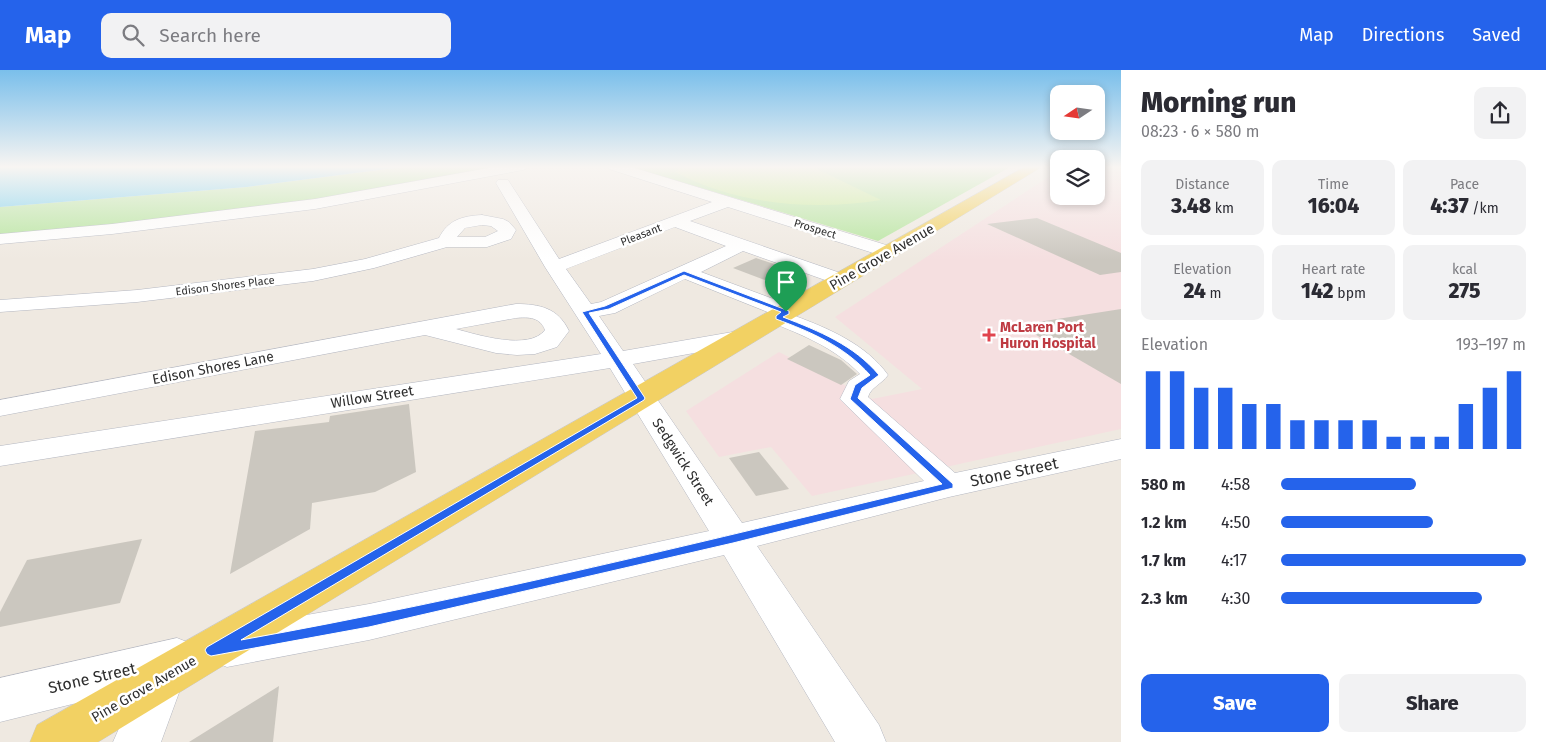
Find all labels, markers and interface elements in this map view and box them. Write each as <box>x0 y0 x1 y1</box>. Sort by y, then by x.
search box <box>101 13 451 58</box>
text: Map <box>25 21 71 49</box>
icon: search <box>119 21 147 49</box>
text: Search here <box>159 24 261 47</box>
text: Map <box>1299 24 1334 46</box>
text: Directions <box>1362 24 1444 46</box>
text: Saved <box>1472 24 1521 46</box>
north arrow <box>1050 85 1105 140</box>
map controls <box>1050 85 1105 205</box>
text: Morning run <box>1141 86 1296 119</box>
button: share <box>1474 87 1526 139</box>
text: 08:23 · 6 × 580 m <box>1141 122 1259 141</box>
button: layers <box>1050 150 1105 205</box>
text: Distance <box>1175 176 1230 193</box>
text: Time <box>1318 176 1349 193</box>
text: Pace <box>1450 176 1479 193</box>
text: 3.48 <box>1171 193 1211 219</box>
text: 16:04 <box>1308 193 1359 219</box>
text: 4:37 <box>1430 193 1469 219</box>
text: km <box>1211 200 1234 217</box>
text: /km <box>1469 200 1499 217</box>
street label: Prospect <box>792 216 838 242</box>
street label: Pine Grove Avenue <box>827 220 937 294</box>
street label: Pleasant <box>619 221 663 249</box>
pin <box>765 261 807 312</box>
text: Elevation <box>1173 261 1232 278</box>
text: Heart rate <box>1302 261 1365 278</box>
text: kcal <box>1452 261 1477 278</box>
icon: arrive <box>772 268 800 296</box>
street label: Edison Shores Place <box>175 273 275 299</box>
text: 24 <box>1183 278 1206 304</box>
text: 142 <box>1301 278 1334 304</box>
text: 275 <box>1449 278 1480 304</box>
text: m <box>1206 285 1222 302</box>
text: bpm <box>1334 285 1366 302</box>
place label: McLaren Port Huron Hospital <box>1000 319 1096 352</box>
marker: McLaren Port Huron Hospital <box>982 328 996 342</box>
text: Elevation <box>1141 335 1208 354</box>
text: 193–197 m <box>1456 335 1526 354</box>
street label: Edison Shores Lane <box>151 348 275 388</box>
street label: Willow Street <box>329 382 416 412</box>
street label: Sedgwick Street <box>649 415 718 510</box>
street label: Stone Street <box>968 453 1060 491</box>
text: 580 m <box>1141 475 1186 494</box>
text: 4:58 <box>1221 475 1250 494</box>
text: 1.2 km <box>1141 513 1187 532</box>
text: 4:50 <box>1221 513 1250 532</box>
text: 1.7 km <box>1141 551 1186 570</box>
text: 4:17 <box>1221 551 1247 570</box>
text: 2.3 km <box>1141 589 1188 608</box>
text: 4:30 <box>1221 589 1250 608</box>
street label: Pine Grove Avenue <box>89 652 199 726</box>
street label: Stone Street <box>46 659 138 697</box>
button: Save <box>1141 674 1329 732</box>
button: Share <box>1339 674 1526 732</box>

